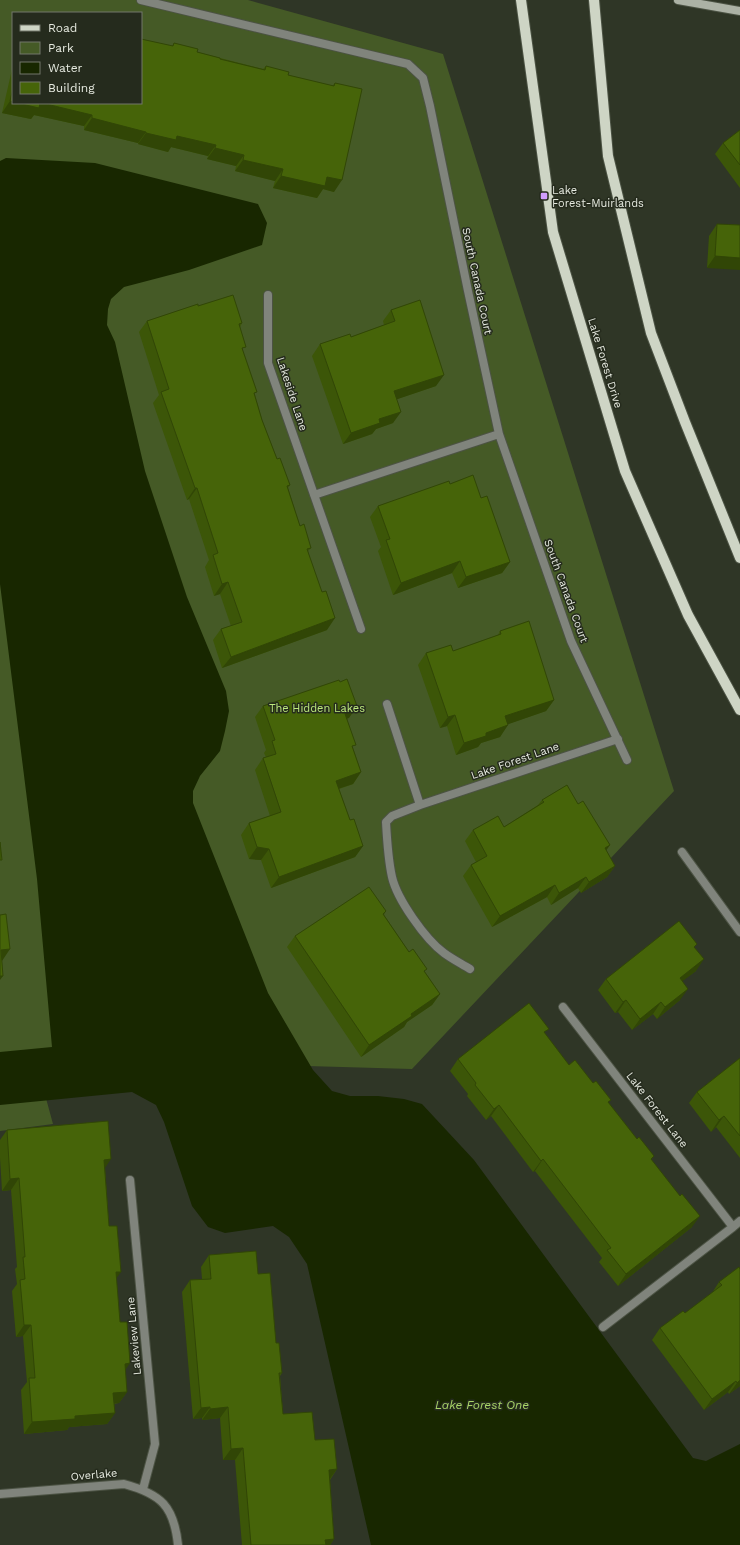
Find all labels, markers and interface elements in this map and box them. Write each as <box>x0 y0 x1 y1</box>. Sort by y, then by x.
legend <box>12 12 142 104</box>
text: Road <box>48 21 77 35</box>
text: Park <box>48 41 74 55</box>
text: Water <box>48 61 83 75</box>
text: Building <box>48 81 95 95</box>
place label: Lake Forest-Muirlands <box>552 184 644 210</box>
marker: Lake Forest-Muirlands <box>539 191 549 201</box>
street label: South Canada Court <box>459 226 495 336</box>
street label: Lake Forest Drive <box>585 316 625 410</box>
street label: Lakeside Lane <box>274 355 310 433</box>
street label: South Canada Court <box>541 538 591 645</box>
park label: The Hidden Lakes <box>269 702 365 715</box>
street label: Lake Forest Lane <box>469 740 561 782</box>
street label: Lake Forest Lane <box>623 1070 691 1150</box>
street label: Lakeview Lane <box>124 1296 144 1376</box>
water label: Lake Forest One <box>435 1398 529 1412</box>
street label: Overlake <box>70 1466 118 1484</box>

